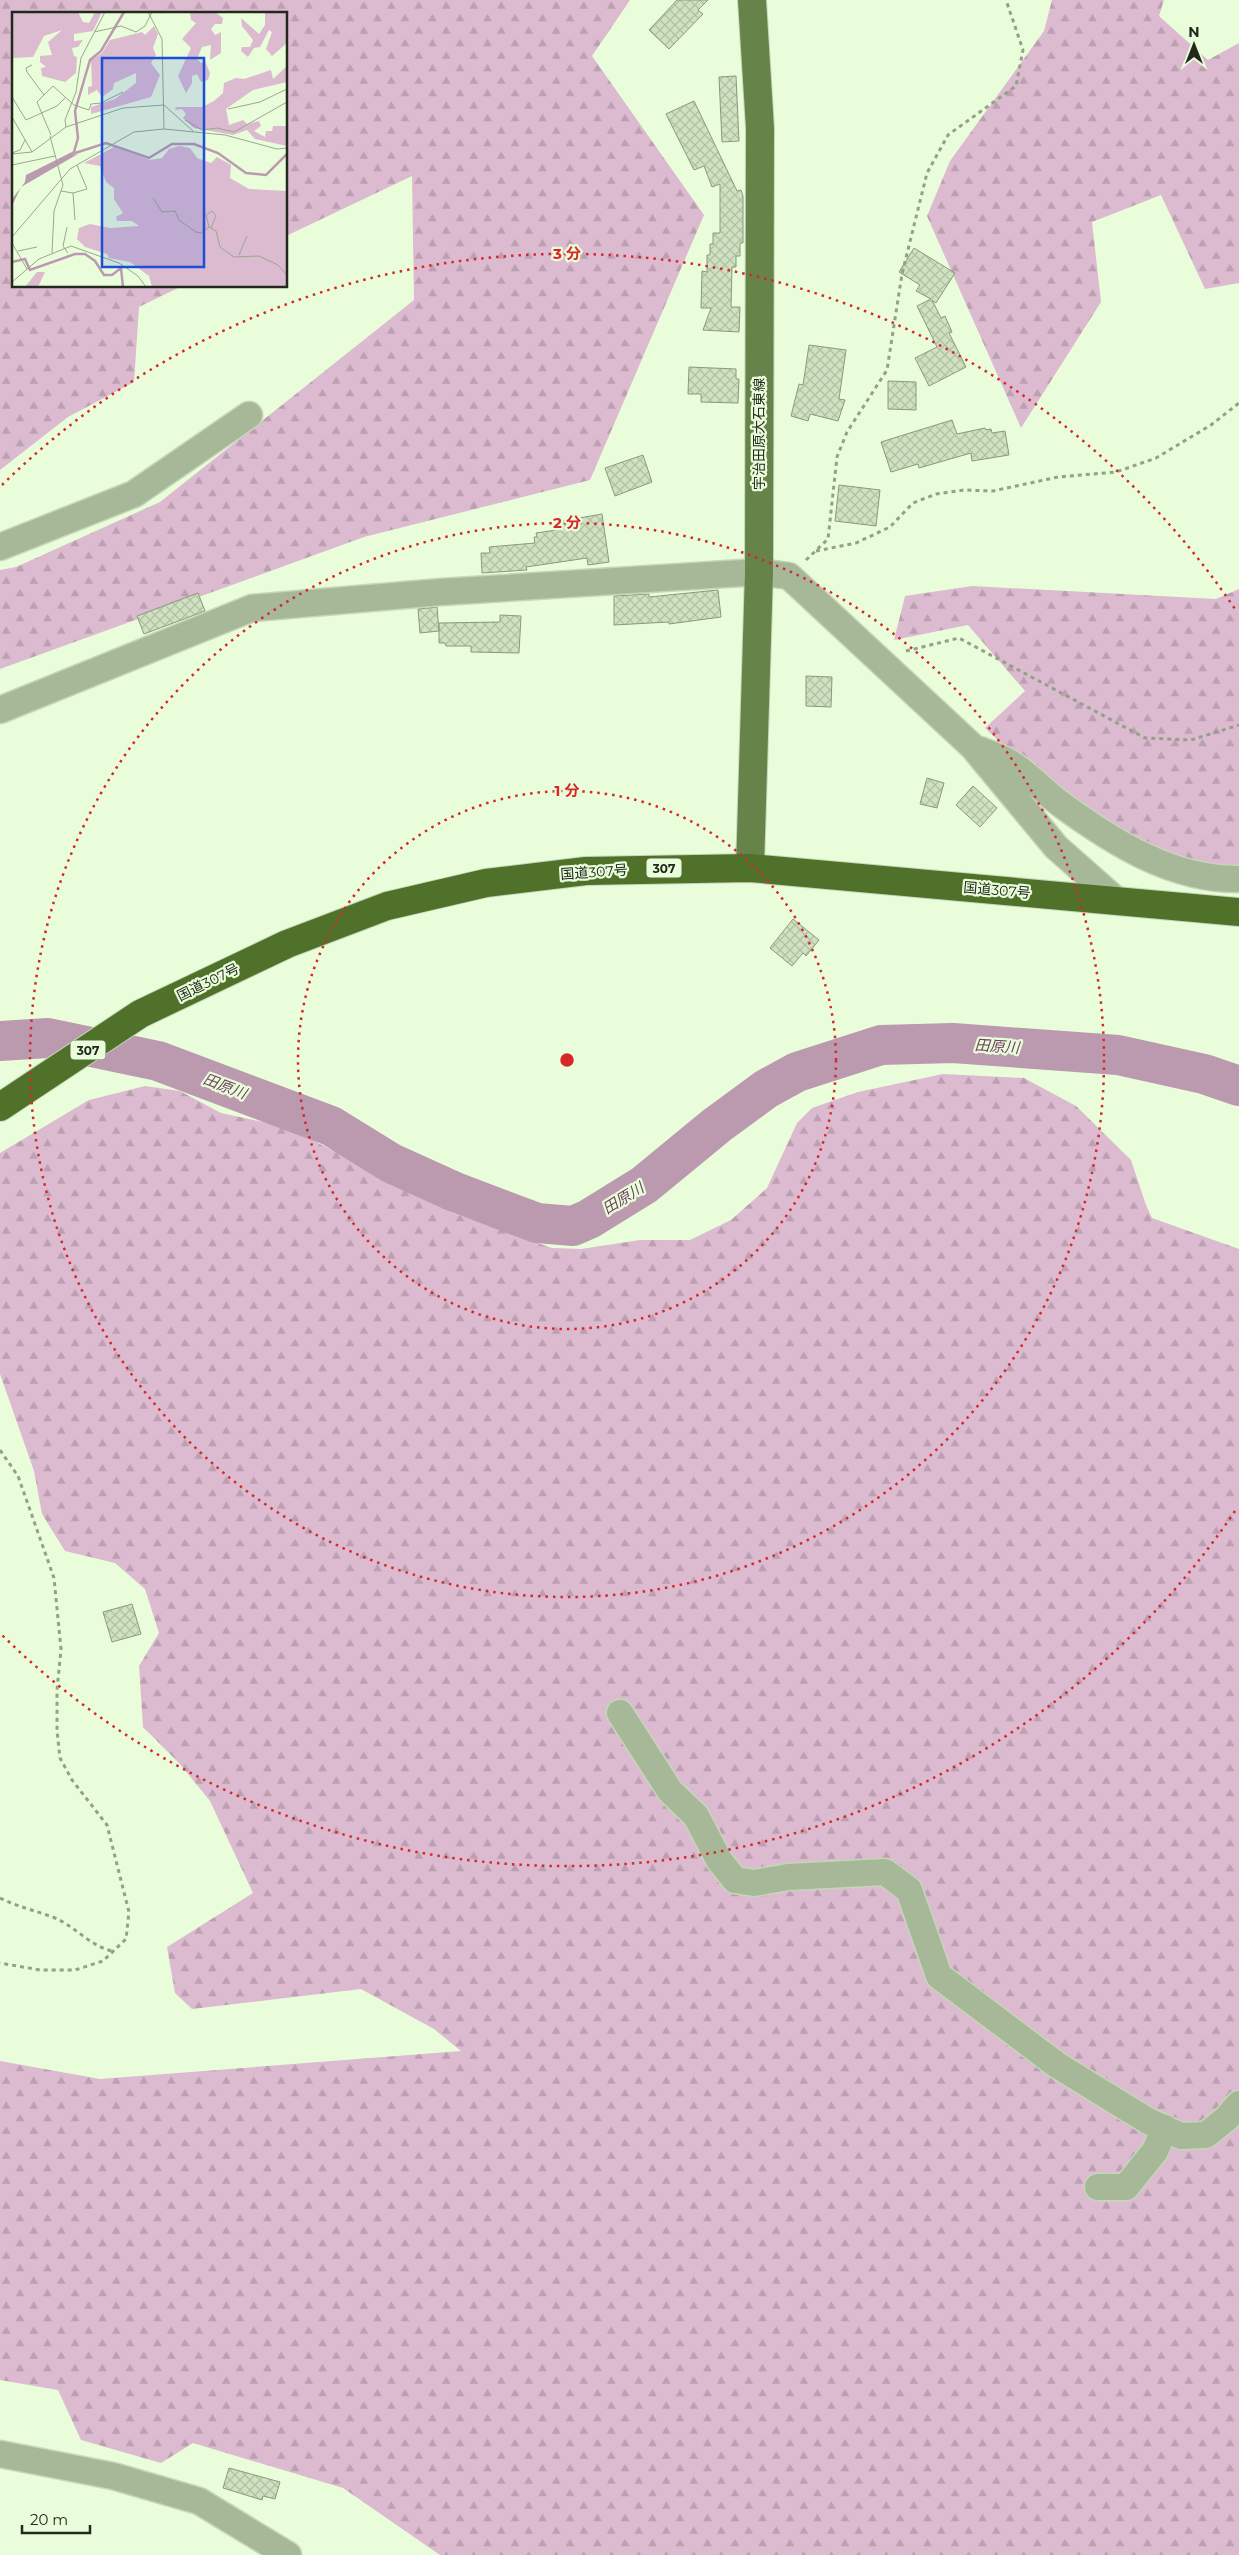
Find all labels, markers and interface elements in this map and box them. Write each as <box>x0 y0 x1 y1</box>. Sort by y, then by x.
inset map <box>12 12 288 288</box>
north arrow <box>1169 20 1219 70</box>
text: N <box>1188 23 1200 41</box>
text: 3 分 <box>552 244 581 263</box>
street label: 宇治田原大石東線 <box>750 378 768 490</box>
text: 2 分 <box>553 513 581 532</box>
text: 1 分 <box>554 781 580 800</box>
road number: 307 <box>646 858 682 878</box>
street label: 国道307号 <box>560 861 628 883</box>
street label: 国道307号 <box>963 878 1031 902</box>
street label: 国道307号 <box>174 959 242 1005</box>
water label: 田原川 <box>974 1035 1022 1057</box>
road number: 307 <box>70 1040 106 1060</box>
centre of rings <box>558 1051 576 1069</box>
water label: 田原川 <box>201 1069 251 1104</box>
water label: 田原川 <box>599 1177 649 1218</box>
scale bar <box>22 2502 90 2534</box>
text: 20 m <box>30 2510 68 2529</box>

